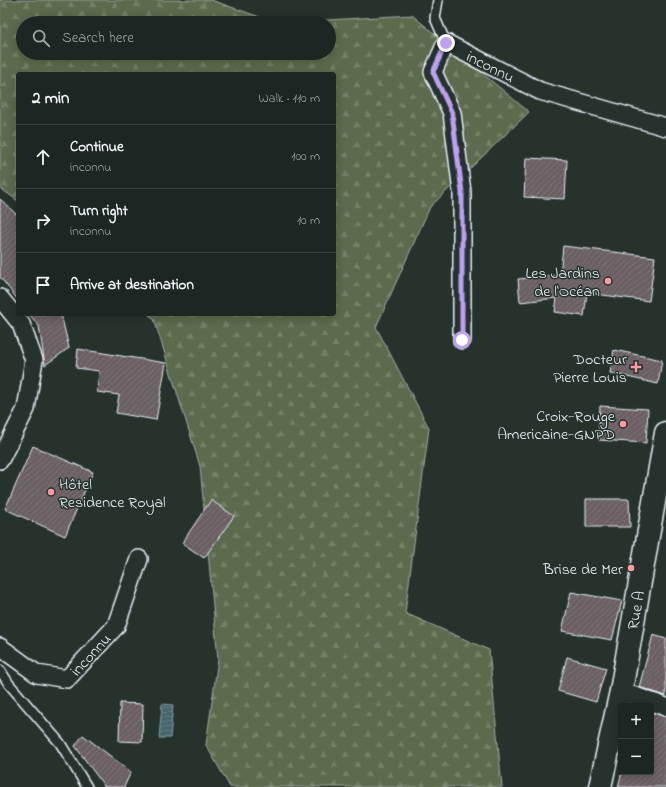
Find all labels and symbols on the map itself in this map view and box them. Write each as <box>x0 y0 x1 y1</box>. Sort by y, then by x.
route end <box>437 34 455 52</box>
street label: inconnu <box>462 45 518 90</box>
place label: Les Jardins de l'Océan <box>525 262 600 304</box>
marker: Les Jardins de l'Océan <box>603 276 613 286</box>
route start <box>453 331 471 349</box>
place label: Docteur Pierre Louis <box>553 348 627 390</box>
marker: Docteur Pierre Louis <box>630 361 642 373</box>
place label: Croix-Rouge Americaine-GNPD <box>497 405 616 447</box>
marker: Croix-Rouge Americaine-GNPD <box>618 419 628 429</box>
place label: Hôtel Residence Royal <box>59 473 166 515</box>
marker: Hôtel Residence Royal <box>46 487 56 497</box>
place label: Brise de Mer <box>542 558 623 582</box>
marker: Brise de Mer <box>626 563 636 573</box>
street label: Rue A <box>622 589 652 632</box>
street label: inconnu <box>65 629 118 682</box>

